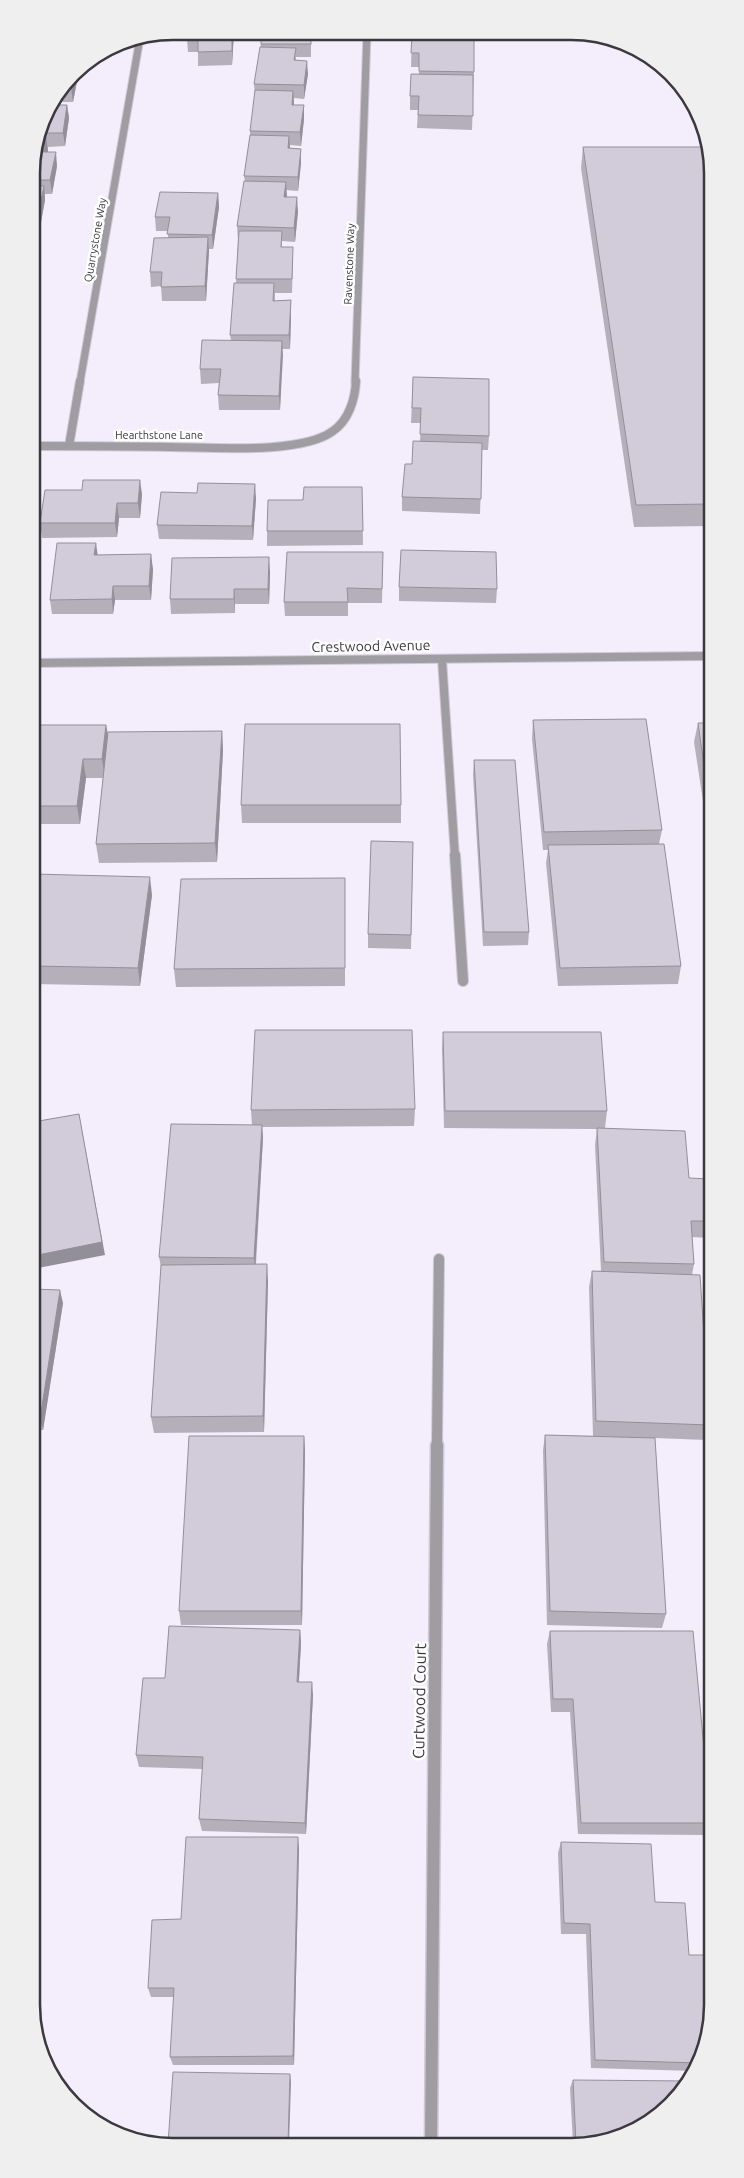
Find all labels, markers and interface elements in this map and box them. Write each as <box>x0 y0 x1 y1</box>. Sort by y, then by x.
street label: Quarrystone Way <box>82 196 108 283</box>
street label: Ravenstone Way <box>342 222 356 305</box>
street label: Hearthstone Lane <box>115 429 203 441</box>
street label: Crestwood Avenue <box>311 637 431 655</box>
street label: Curtwood Court <box>409 1642 429 1759</box>

